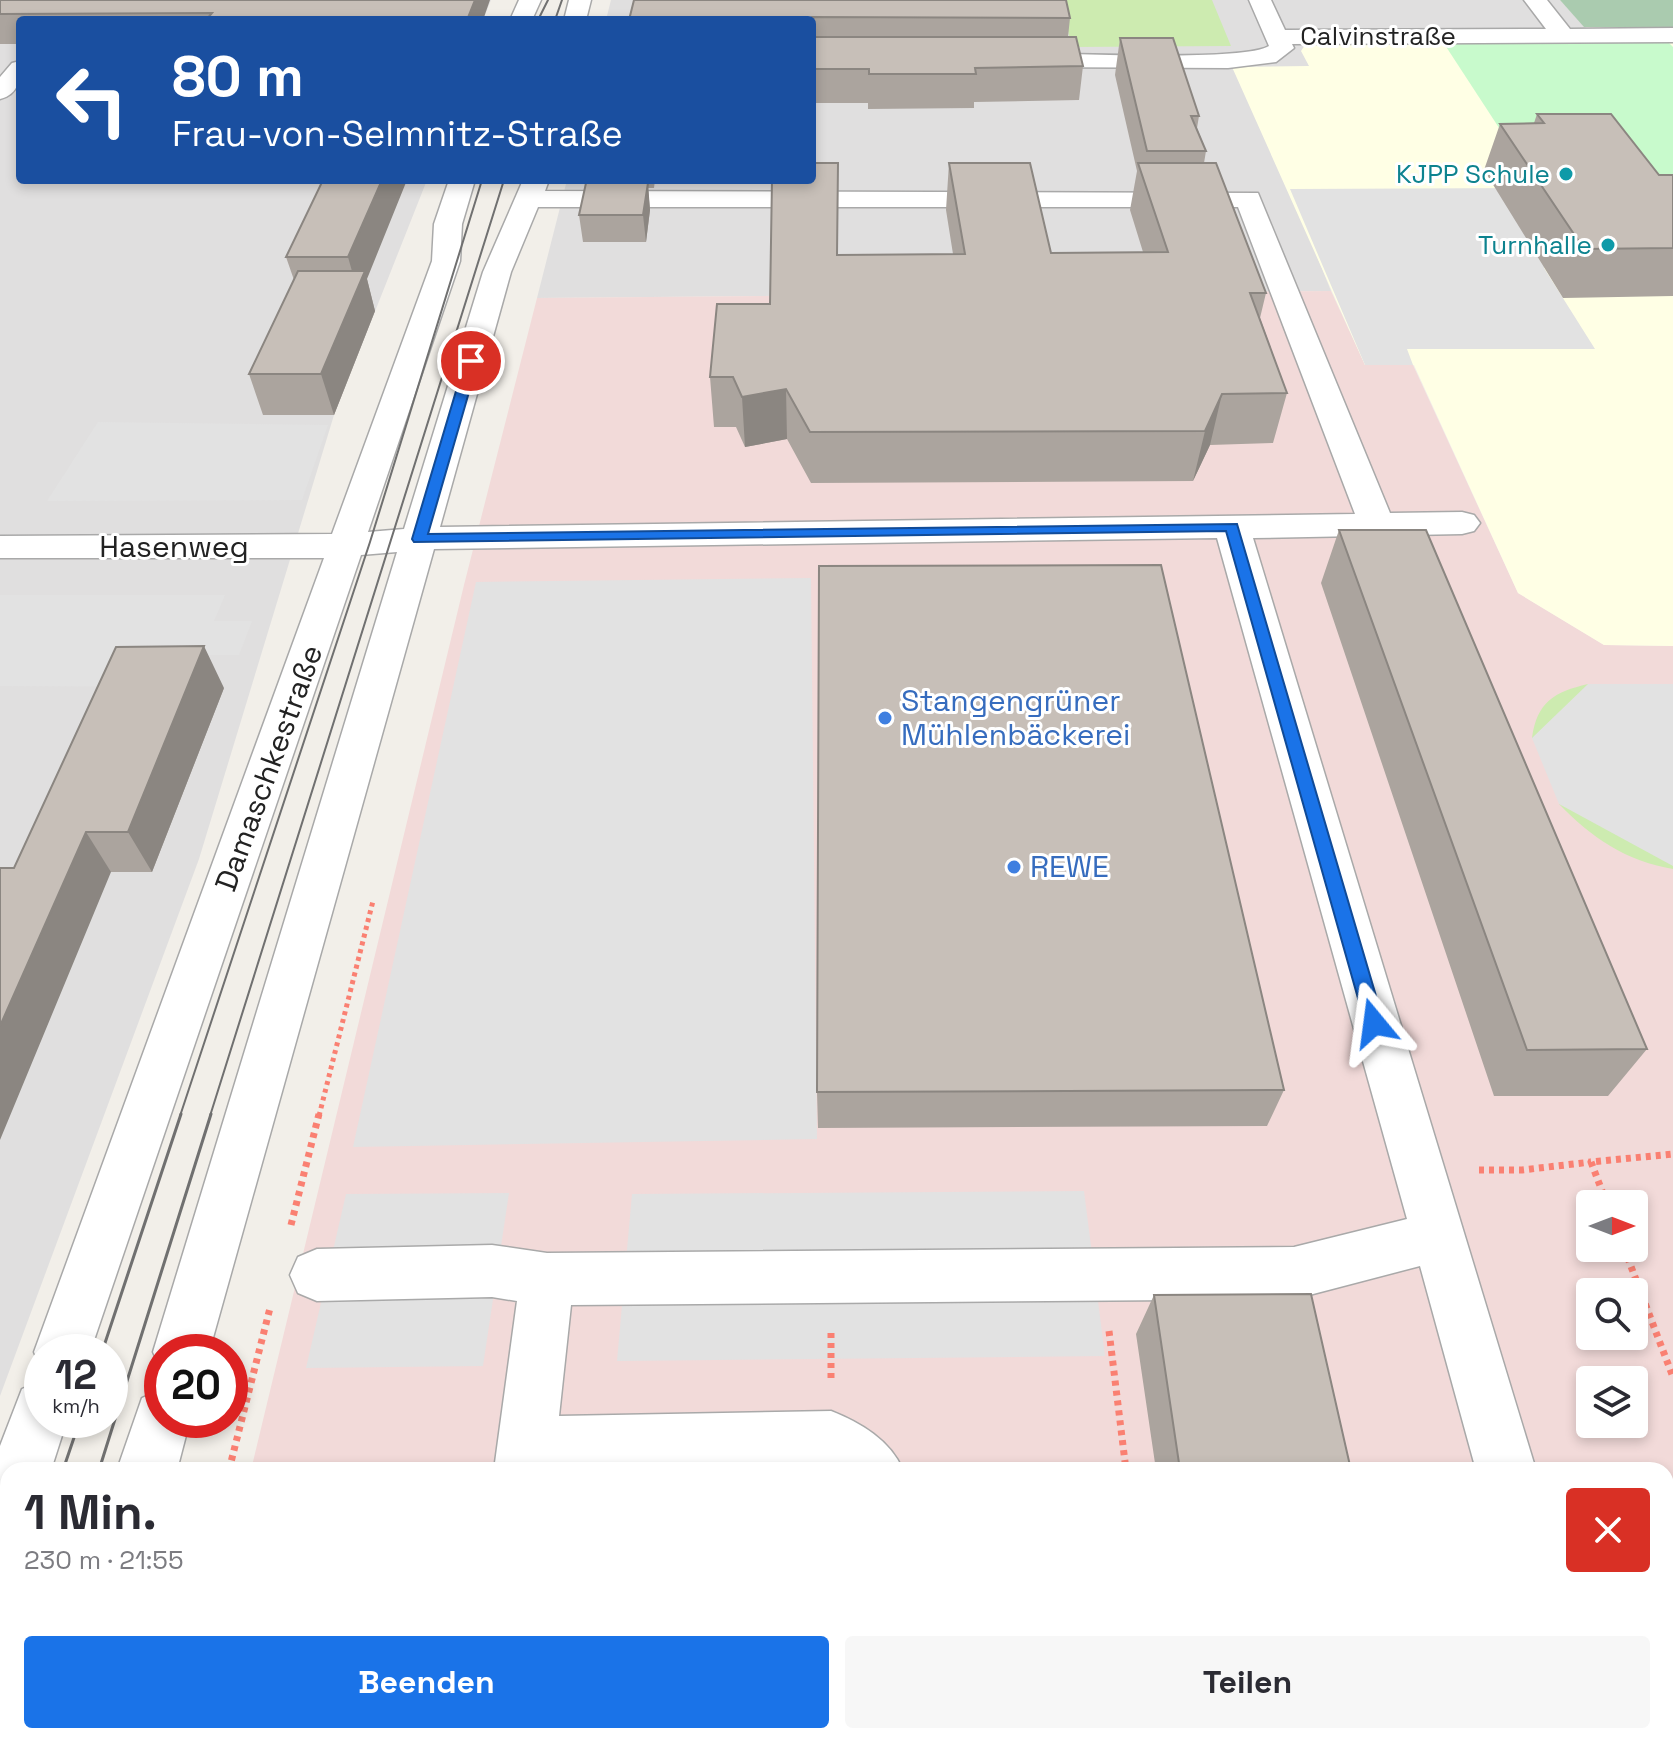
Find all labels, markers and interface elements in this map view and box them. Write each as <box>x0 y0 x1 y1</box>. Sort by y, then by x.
street label: Calvinstraße <box>1300 19 1456 53</box>
text: 80 m <box>172 41 304 112</box>
icon: left <box>40 48 144 152</box>
text: Frau-von-Selmnitz-Straße <box>172 111 623 157</box>
place label: KJPP Schule <box>1396 157 1550 191</box>
marker: KJPP Schule <box>1557 165 1575 183</box>
place label: Turnhalle <box>1478 228 1592 262</box>
marker: Turnhalle <box>1599 236 1617 254</box>
pin <box>437 327 505 395</box>
icon: arrive <box>449 339 493 383</box>
street label: Hasenweg <box>99 527 249 566</box>
street label: Damaschkestraße <box>206 639 331 896</box>
place label: Stangengrüner Mühlenbäckerei <box>901 681 1130 754</box>
marker: Stangengrüner Mühlenbäckerei <box>876 709 894 727</box>
place label: REWE <box>1030 847 1109 886</box>
marker: REWE <box>1005 858 1023 876</box>
position arrow <box>1332 981 1416 1065</box>
north arrow <box>1576 1190 1648 1262</box>
map controls <box>1576 1190 1648 1438</box>
button: search <box>1576 1278 1648 1350</box>
speed limit sign: 20 <box>144 1334 248 1438</box>
text: 12 <box>55 1350 97 1401</box>
button: layers <box>1576 1366 1648 1438</box>
text: km/h <box>52 1393 100 1419</box>
text: 1 Min. <box>24 1482 157 1543</box>
button: close <box>1566 1488 1650 1572</box>
text: 230 m · 21:55 <box>24 1543 184 1577</box>
button: Beenden <box>24 1636 829 1728</box>
button: Teilen <box>845 1636 1650 1728</box>

